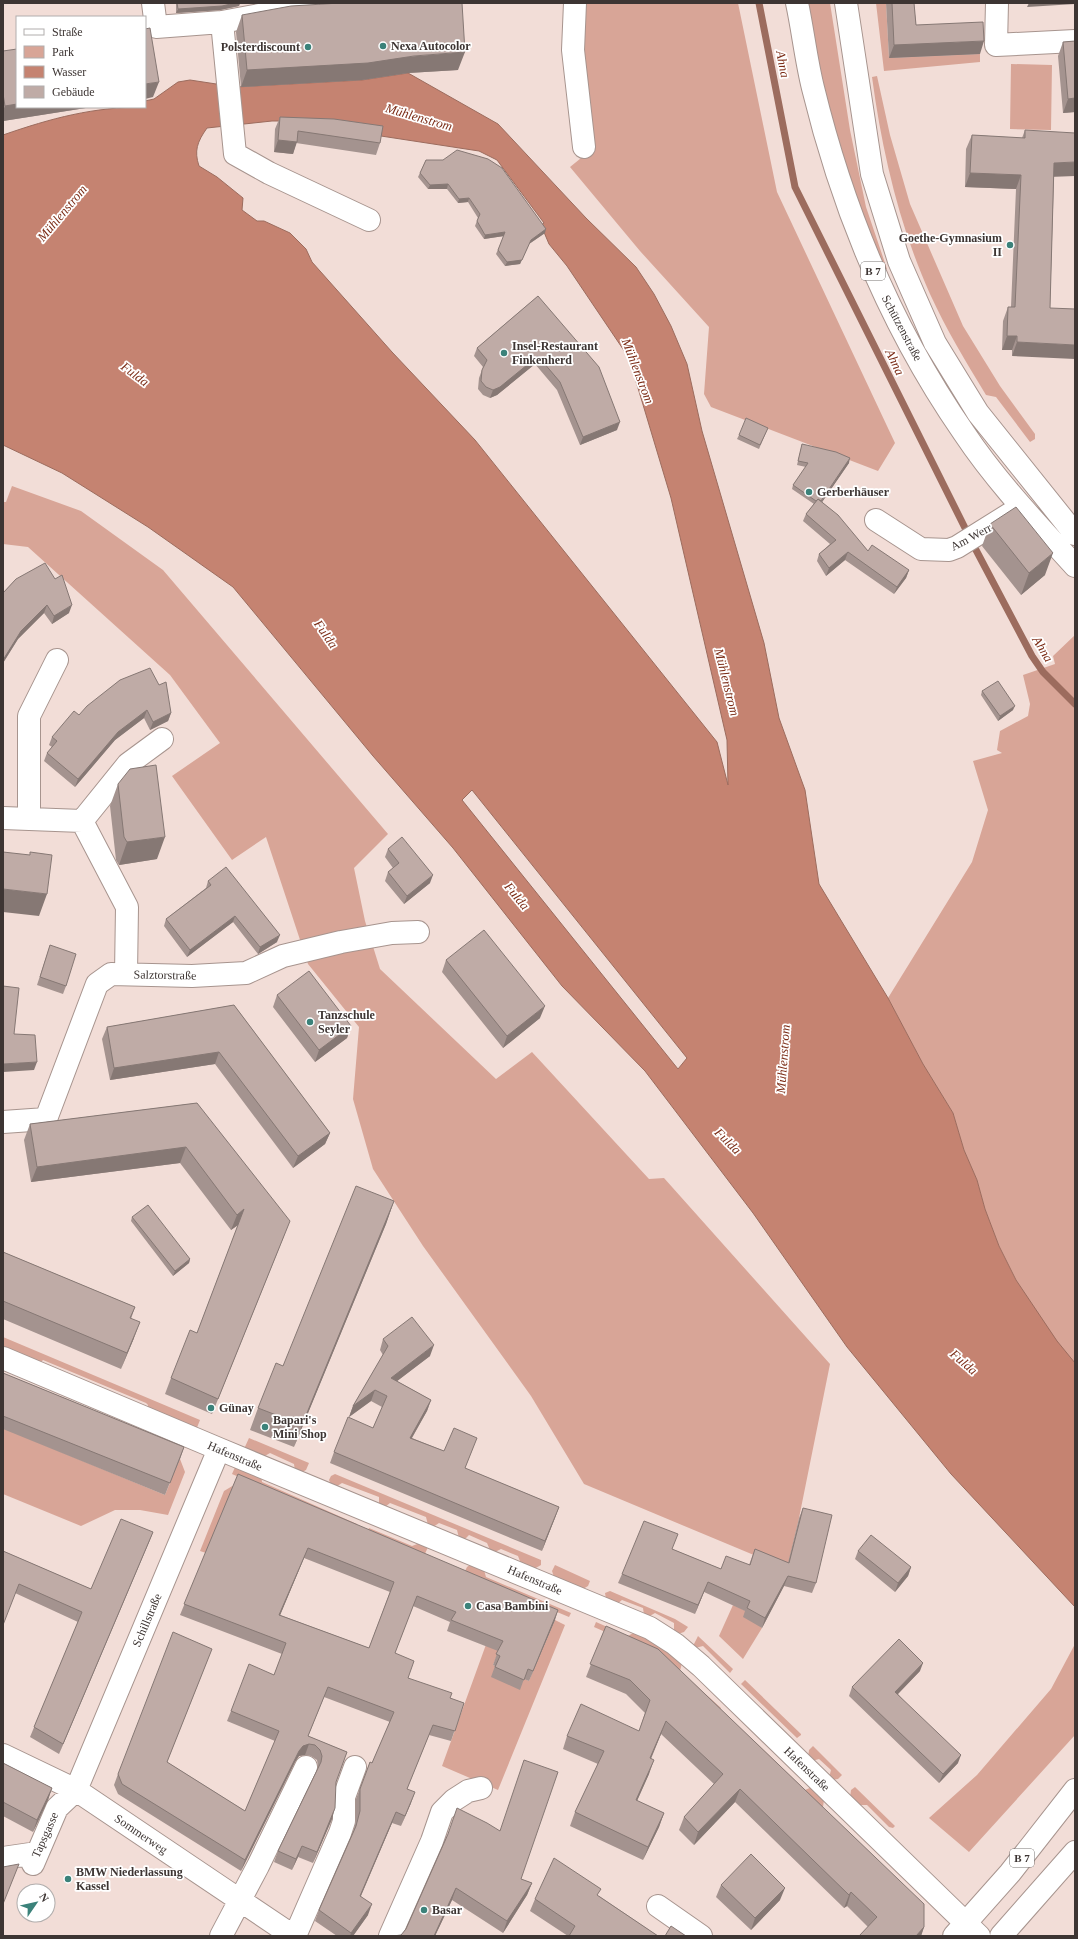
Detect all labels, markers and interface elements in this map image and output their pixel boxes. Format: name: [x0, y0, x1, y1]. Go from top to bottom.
legend: [16, 16, 146, 108]
text: Straße: [52, 25, 83, 39]
place label: Nexa Autocolor: [391, 39, 471, 53]
place label: Polsterdiscount: [221, 40, 300, 54]
marker: Nexa Autocolor: [378, 41, 388, 51]
marker: Polsterdiscount: [303, 42, 313, 52]
text: Park: [52, 45, 74, 59]
water label: Ahna: [773, 48, 793, 79]
text: Wasser: [52, 65, 86, 79]
text: Gebäude: [52, 85, 95, 99]
water label: Mühlenstrom: [383, 100, 454, 134]
water label: Mühlenstrom: [33, 182, 90, 245]
place label: Goethe-Gymnasium II: [899, 231, 1002, 259]
marker: Goethe-Gymnasium II: [1005, 240, 1015, 250]
road number: B 7: [861, 262, 885, 280]
street label: Schützenstraße: [879, 293, 925, 363]
water label: Mühlenstrom: [618, 335, 657, 406]
place label: Insel-Restaurant Finkenherd: [512, 339, 598, 367]
water label: Ahna: [882, 345, 908, 378]
marker: Insel-Restaurant Finkenherd: [499, 348, 509, 358]
water label: Fulda: [117, 358, 152, 390]
place label: Gerberhäuser: [817, 485, 890, 499]
marker: Gerberhäuser: [804, 487, 814, 497]
street label: Am Werr: [948, 520, 994, 554]
water label: Fulda: [310, 616, 341, 651]
water label: Ahna: [1029, 633, 1057, 665]
water label: Mühlenstrom: [711, 646, 743, 717]
water label: Fulda: [501, 878, 533, 913]
street label: Salztorstraße: [134, 967, 196, 983]
place label: Tanzschule Seyler: [318, 1008, 376, 1036]
marker: Tanzschule Seyler: [305, 1017, 315, 1027]
water label: Mühlenstrom: [773, 1024, 793, 1095]
water label: Fulda: [711, 1124, 745, 1158]
water label: Fulda: [947, 1345, 981, 1378]
place label: Günay: [219, 1401, 254, 1415]
marker: Günay: [206, 1403, 216, 1413]
place label: Bapari's Mini Shop: [273, 1413, 327, 1441]
marker: Bapari's Mini Shop: [260, 1422, 270, 1432]
street label: Hafenstraße: [206, 1438, 264, 1474]
street label: Hafenstraße: [506, 1562, 564, 1598]
street label: Schillstraße: [129, 1591, 165, 1649]
place label: Casa Bambini: [476, 1599, 549, 1613]
marker: Casa Bambini: [463, 1601, 473, 1611]
street label: Hafenstraße: [781, 1744, 833, 1794]
street label: Tapsgasse: [29, 1810, 61, 1860]
street label: Sommerweg: [112, 1811, 170, 1857]
road number: B 7: [1010, 1849, 1034, 1867]
place label: BMW Niederlassung Kassel: [76, 1865, 183, 1893]
marker: BMW Niederlassung Kassel: [63, 1874, 73, 1884]
north arrow: [16, 1883, 56, 1923]
text: N: [37, 1891, 52, 1904]
place label: Basar: [432, 1903, 463, 1917]
marker: Basar: [419, 1905, 429, 1915]

